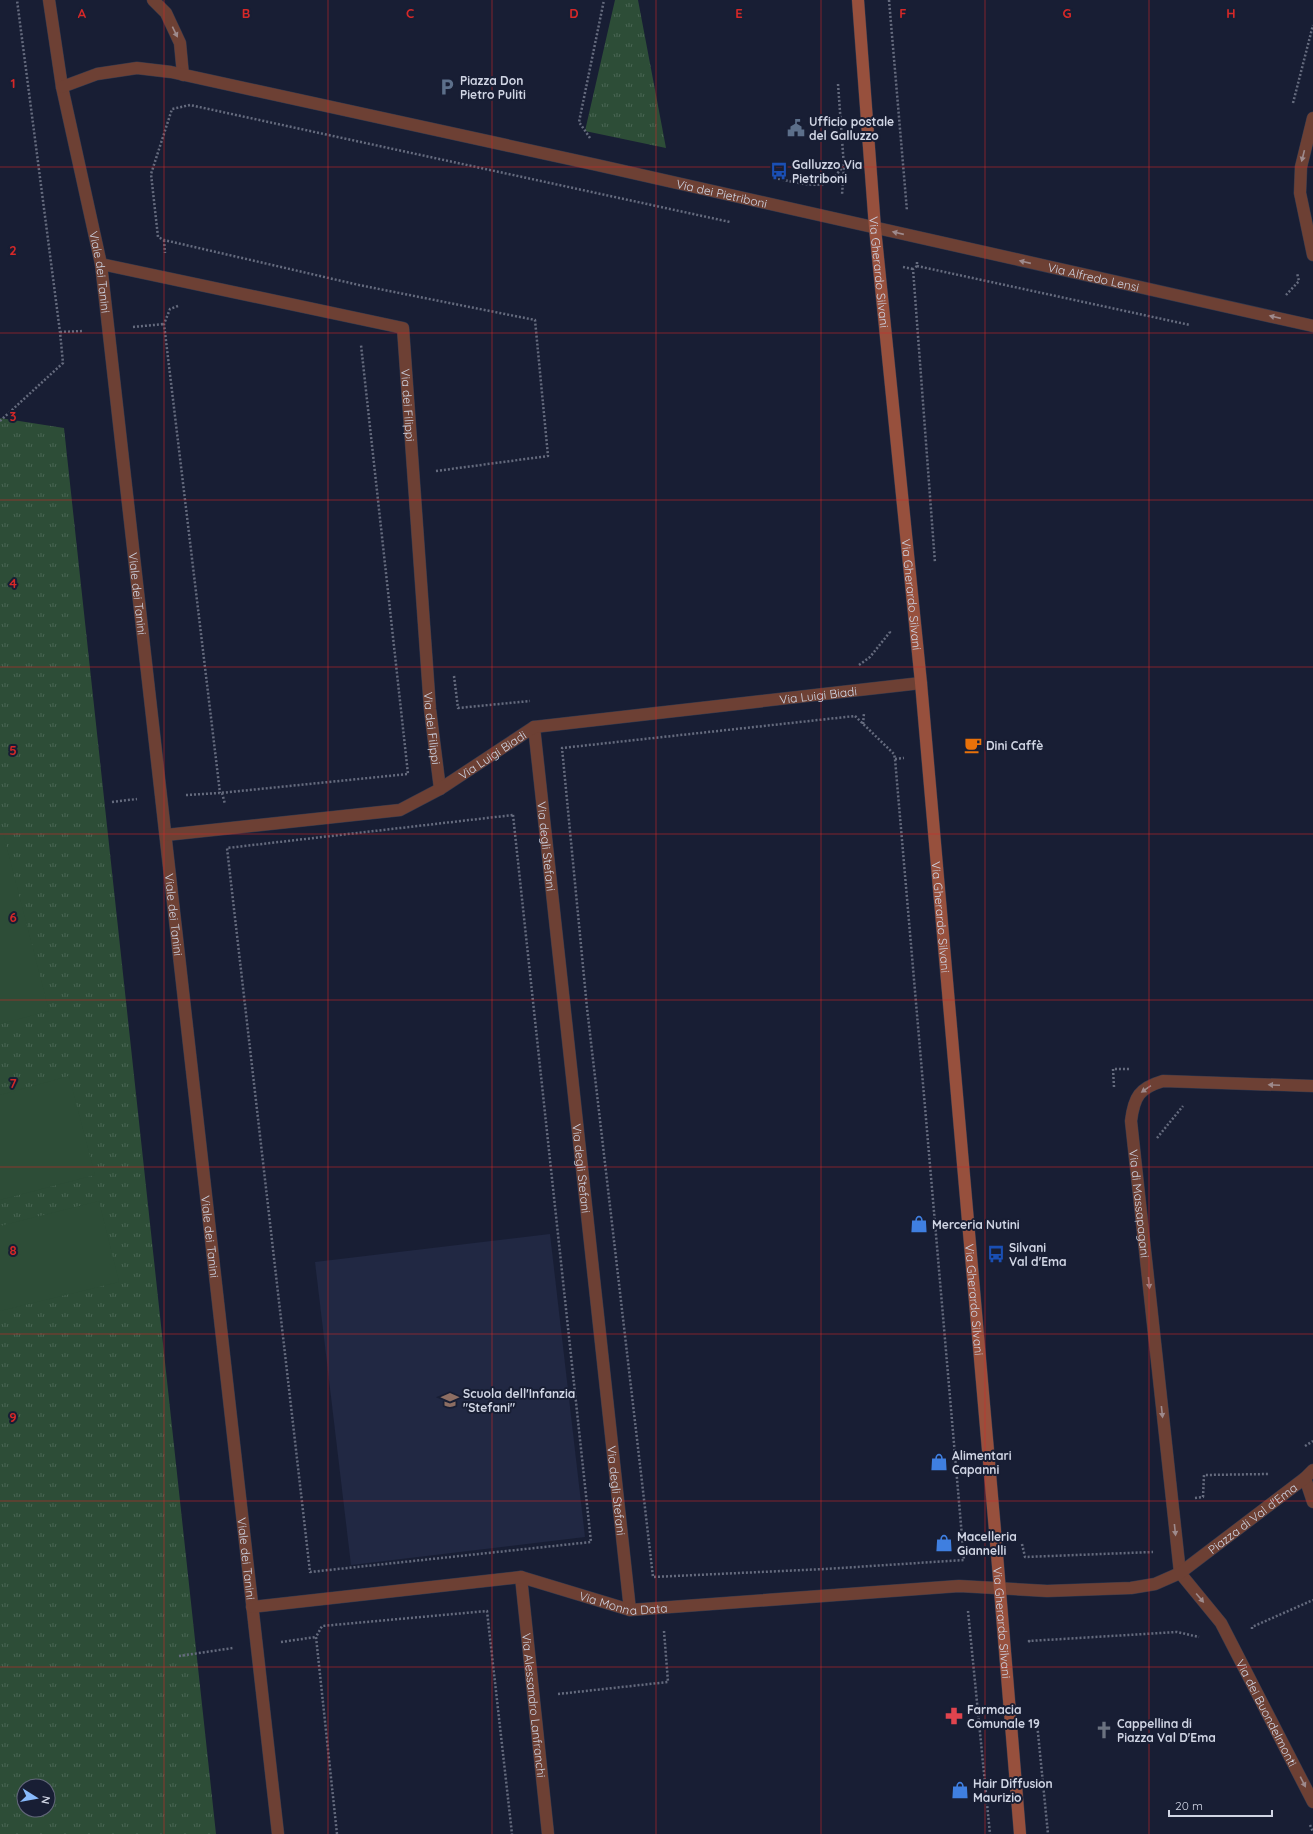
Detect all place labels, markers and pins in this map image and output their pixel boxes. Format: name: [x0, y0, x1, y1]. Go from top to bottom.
place label: Piazza Don Pietro Puliti: [460, 73, 526, 102]
parking icon: Piazza Don Pietro Puliti: [437, 77, 457, 97]
place label: Ufficio postale del Galluzzo: [809, 114, 894, 143]
public building icon: Ufficio postale del Galluzzo: [786, 118, 806, 138]
place label: Galluzzo Via Pietriboni: [792, 157, 862, 186]
bus stop icon: Galluzzo Via Pietriboni: [769, 161, 789, 181]
cafe icon: Dini Caffè: [963, 735, 983, 755]
place label: Dini Caffè: [986, 738, 1043, 753]
shop icon: Merceria Nutini: [909, 1214, 929, 1234]
place label: Merceria Nutini: [932, 1217, 1020, 1232]
place label: Silvani Val d'Ema: [1009, 1240, 1067, 1269]
bus stop icon: Silvani Val d'Ema: [986, 1244, 1006, 1264]
place label: Scuola dell'Infanzia "Stefani": [463, 1386, 575, 1415]
school or university icon: Scuola dell'Infanzia "Stefani": [440, 1390, 460, 1410]
place label: Alimentari Capanni: [952, 1448, 1012, 1477]
shop icon: Alimentari Capanni: [929, 1452, 949, 1472]
place label: Macelleria Giannelli: [957, 1529, 1017, 1558]
shop icon: Macelleria Giannelli: [934, 1533, 954, 1553]
place label: Farmacia Comunale 19: [967, 1702, 1040, 1731]
pharmacy icon: Farmacia Comunale 19: [944, 1706, 964, 1726]
place label: Cappellina di Piazza Val D'Ema: [1117, 1716, 1216, 1745]
church icon: Cappellina di Piazza Val D'Ema: [1094, 1720, 1114, 1740]
place label: Hair Diffusion Maurizio: [973, 1776, 1053, 1805]
shop icon: Hair Diffusion Maurizio: [950, 1780, 970, 1800]

